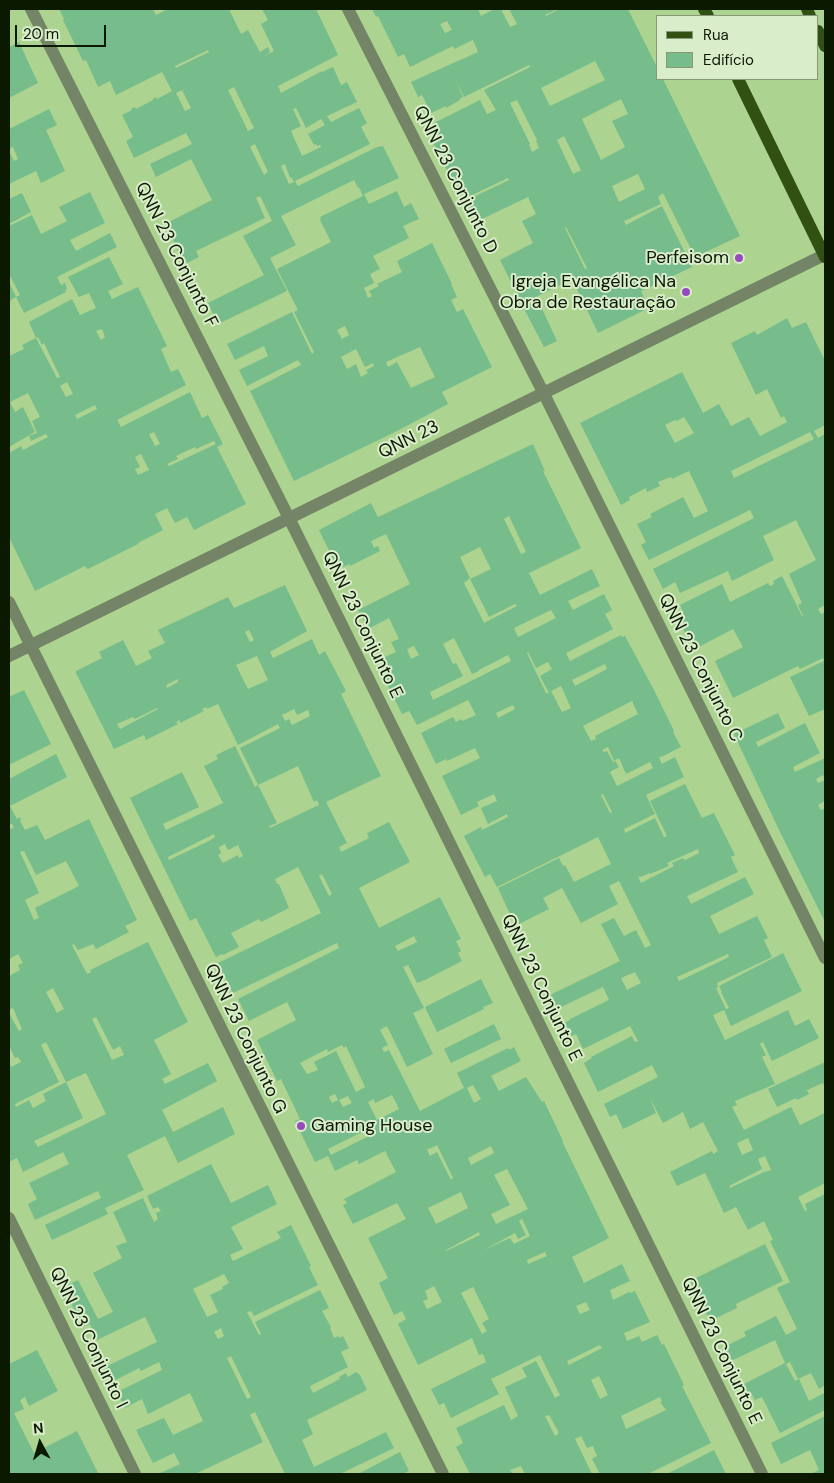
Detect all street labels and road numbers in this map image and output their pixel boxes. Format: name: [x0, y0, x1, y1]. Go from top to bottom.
street label: QNN 23 Conjunto D: [408, 102, 502, 258]
street label: QNN 23 Conjunto F: [130, 179, 222, 331]
street label: QNN 23: [375, 416, 443, 464]
street label: QNN 23 Conjunto E: [317, 548, 407, 702]
street label: QNN 23 Conjunto C: [653, 590, 747, 746]
street label: QNN 23 Conjunto E: [496, 911, 586, 1065]
street label: QNN 23 Conjunto G: [199, 960, 291, 1118]
street label: QNN 23 Conjunto I: [44, 1264, 132, 1412]
street label: QNN 23 Conjunto E: [676, 1274, 766, 1428]

